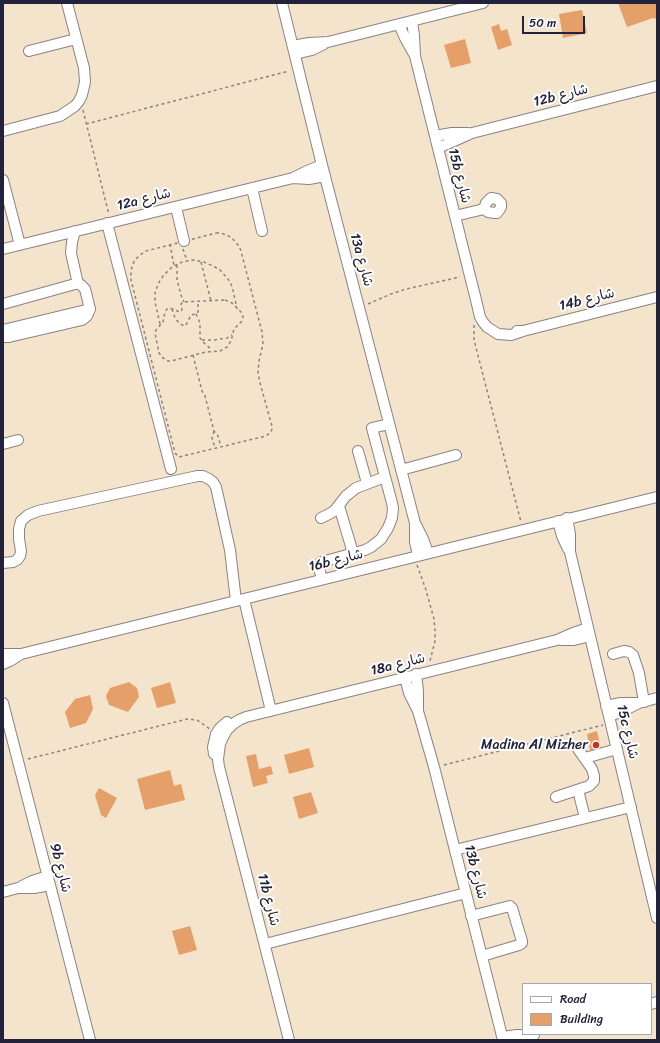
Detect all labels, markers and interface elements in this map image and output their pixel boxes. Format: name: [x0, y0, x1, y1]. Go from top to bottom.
scale bar: [524, 8, 587, 34]
text: 50 m: [529, 12, 556, 34]
street label: 12b شارع: [532, 81, 590, 111]
street label: 15b شارع: [444, 147, 474, 205]
street label: 12a شارع: [115, 185, 173, 215]
street label: 13a شارع: [346, 231, 376, 289]
street label: 14b شارع: [558, 285, 616, 315]
street label: 16b شارع: [307, 546, 365, 576]
street label: 18a شارع: [369, 650, 427, 680]
street label: 15c شارع: [613, 703, 641, 761]
place label: Madina Al Mizher: [481, 737, 588, 753]
marker: Madina Al Mizher: [591, 740, 601, 750]
street label: 9b شارع: [46, 842, 74, 894]
street label: 13b شارع: [460, 843, 490, 901]
street label: 11b شارع: [253, 872, 283, 928]
legend: [522, 983, 652, 1035]
text: Road: [560, 988, 586, 1010]
text: Building: [560, 1008, 603, 1030]

